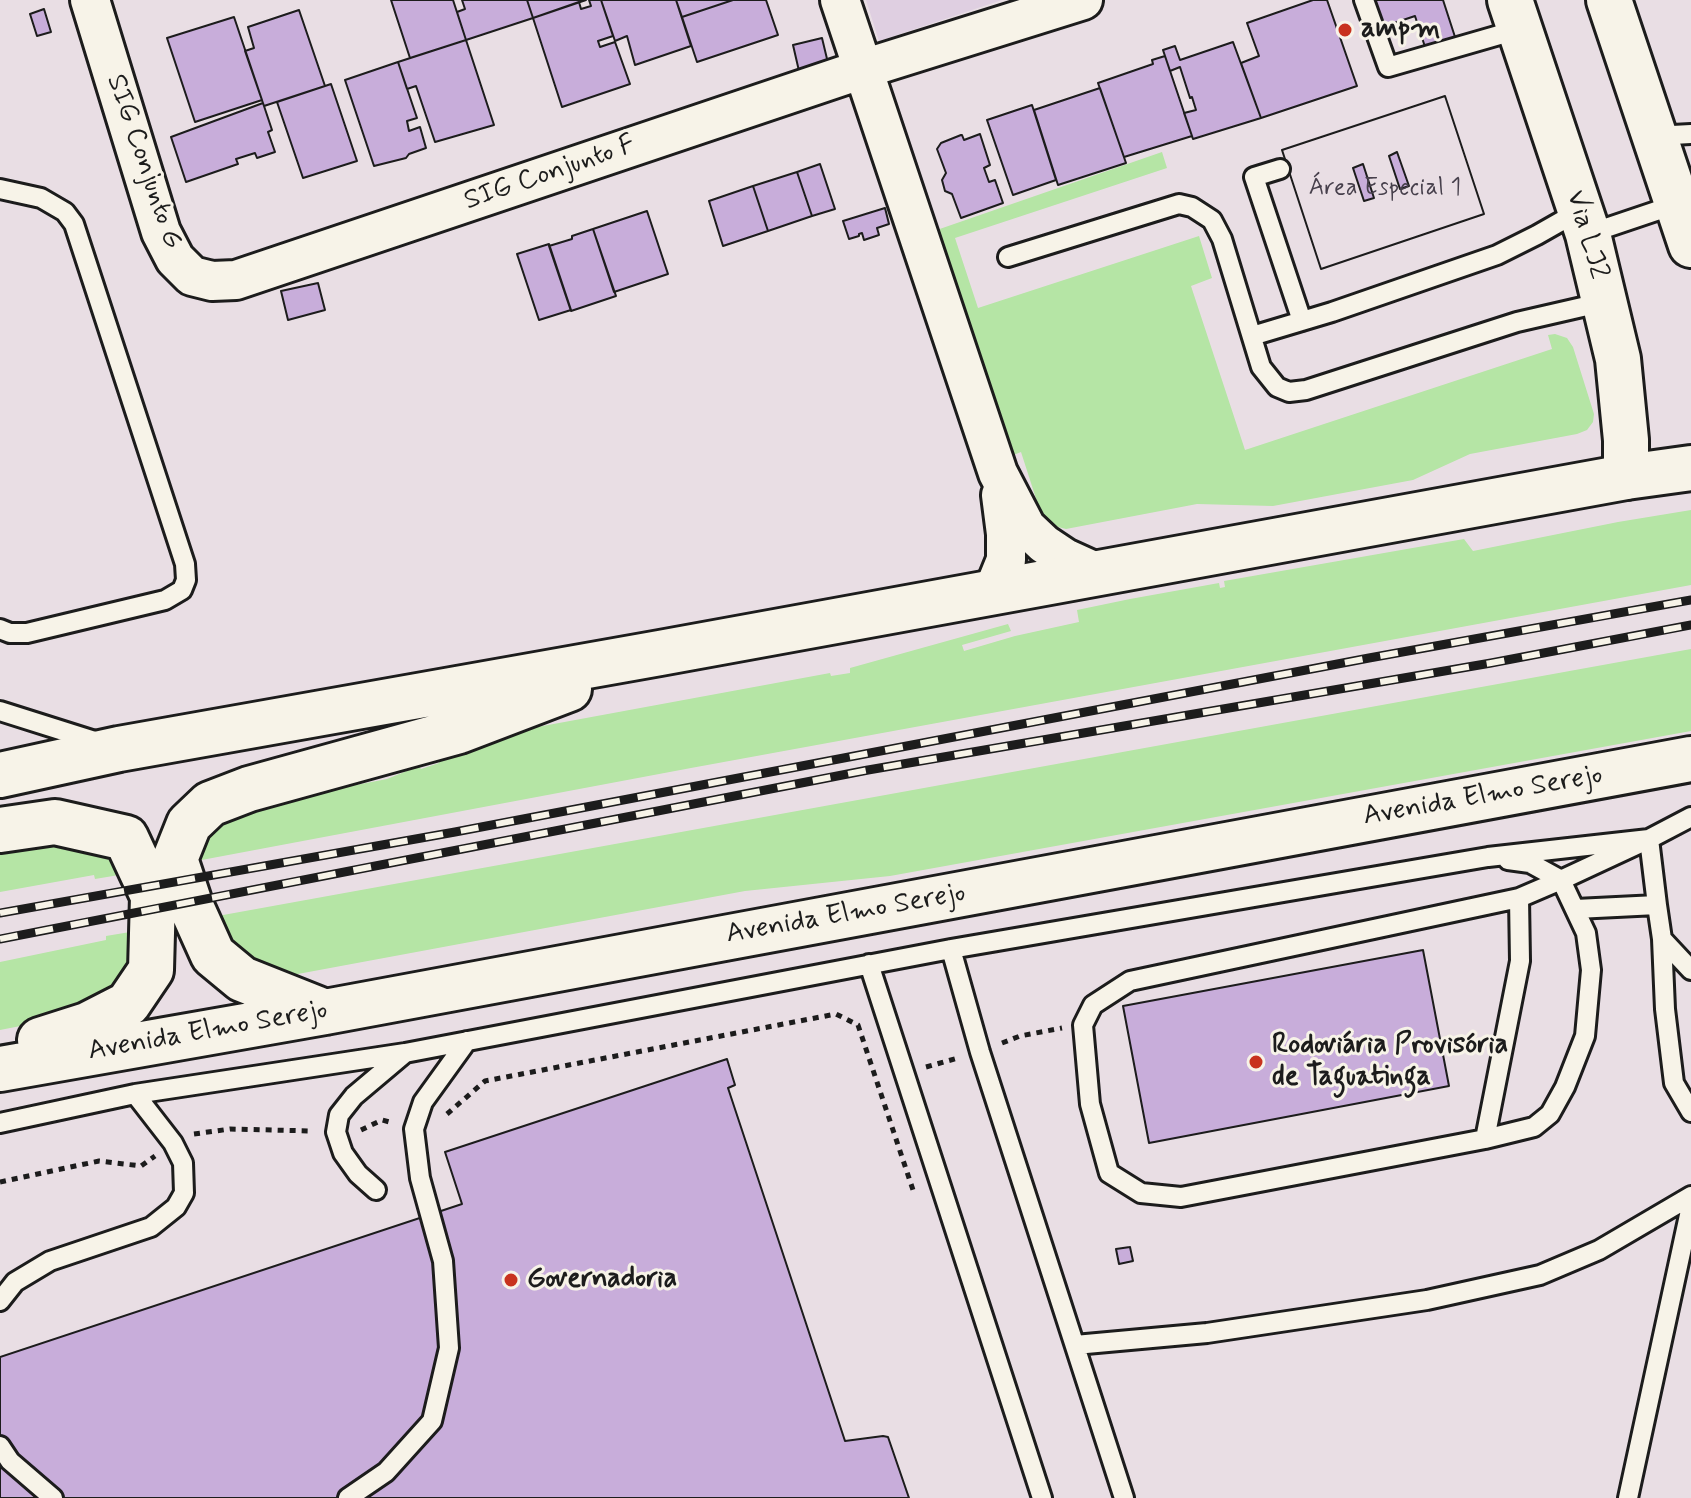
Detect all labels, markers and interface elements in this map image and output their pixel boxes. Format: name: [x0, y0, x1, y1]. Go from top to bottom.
place label: ampm: [1361, 13, 1440, 47]
marker: ampm: [1336, 21, 1354, 39]
street label: SIG Conjunto G: [97, 70, 189, 254]
street label: SIG Conjunto F: [460, 129, 640, 219]
house number: Área Especial 1: [1309, 175, 1461, 203]
street label: Via LJ2: [1557, 187, 1615, 283]
street label: Avenida Elmo Serejo: [1361, 759, 1605, 835]
street label: Avenida Elmo Serejo: [724, 877, 968, 953]
street label: Avenida Elmo Serejo: [86, 994, 330, 1070]
place label: Rodoviária Provisória de Taguatinga: [1272, 1029, 1508, 1095]
marker: Rodoviária Provisória de Taguatinga: [1247, 1053, 1265, 1071]
place label: Governadoria: [527, 1263, 677, 1297]
marker: Governadoria: [502, 1271, 520, 1289]

